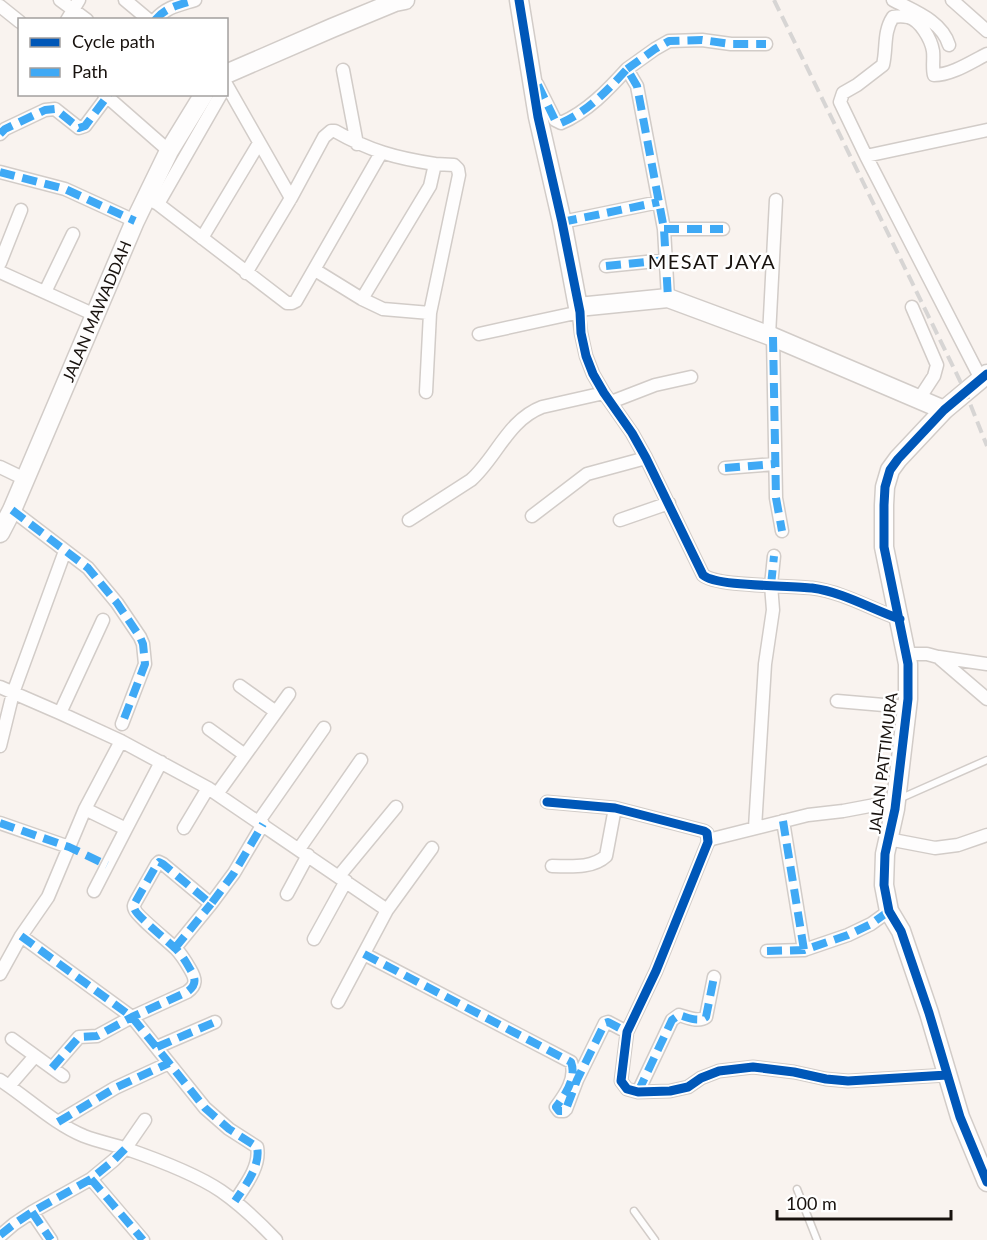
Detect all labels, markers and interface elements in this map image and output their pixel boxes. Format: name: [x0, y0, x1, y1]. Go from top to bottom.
legend: [18, 18, 228, 96]
text: Cycle path: [72, 30, 155, 52]
text: Path: [72, 60, 108, 82]
street label: JALAN MAWADDAH: [58, 237, 135, 385]
district label: MESAT JAYA: [648, 249, 776, 273]
street label: JALAN PATTIMURA: [864, 691, 901, 835]
scale bar: [777, 1183, 951, 1221]
text: 100 m: [786, 1192, 837, 1214]

